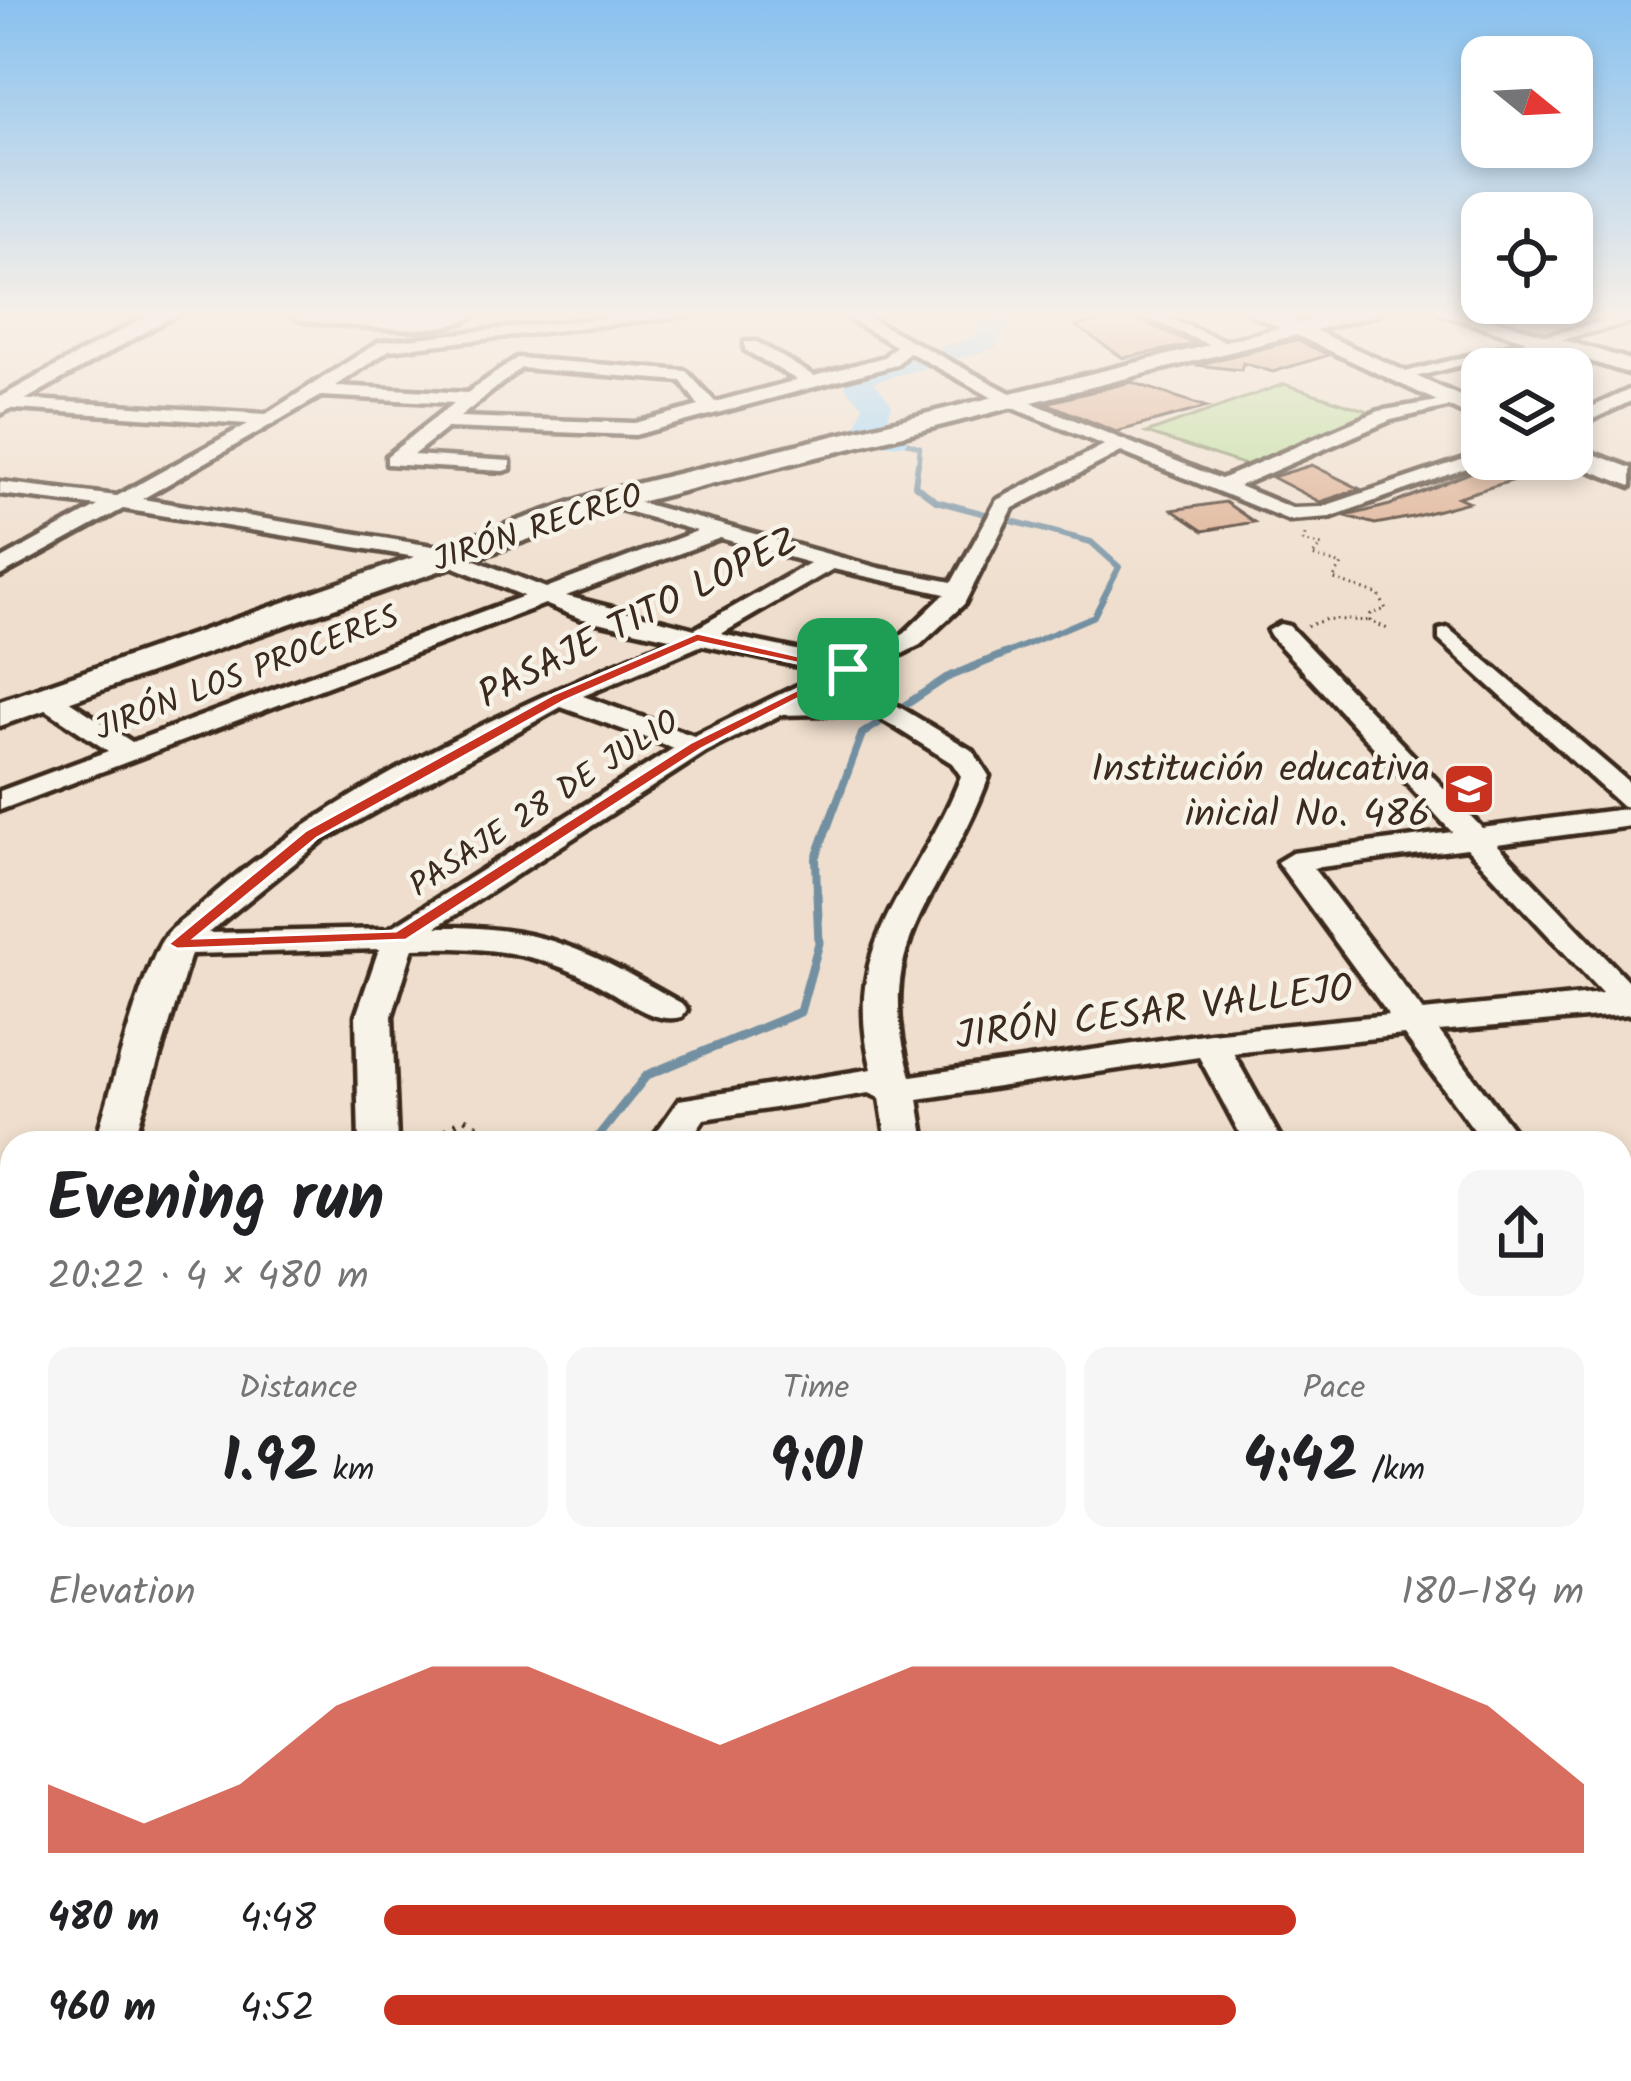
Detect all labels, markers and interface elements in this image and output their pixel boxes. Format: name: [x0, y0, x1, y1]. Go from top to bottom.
north arrow: [1461, 36, 1593, 168]
map controls: [1461, 36, 1593, 480]
button: locate: [1461, 192, 1593, 324]
button: layers: [1461, 348, 1593, 480]
street label: JIRÓN RECREO: [426, 470, 650, 588]
street label: PASAJE TITO LOPEZ: [468, 512, 810, 727]
street label: JIRÓN LOS PROCERES: [87, 592, 407, 757]
pin: [797, 618, 899, 720]
icon: arrive: [815, 636, 881, 702]
street label: PASAJE 28 DE JULIO: [399, 697, 691, 912]
place label: Institución educativa inicial No. 486: [1091, 740, 1430, 847]
school or university icon: Institución educativa inicial No. 486: [1441, 761, 1497, 817]
street label: JIRÓN CESAR VALLEJO: [952, 959, 1357, 1069]
text: Evening run: [48, 1149, 384, 1254]
button: share: [1458, 1170, 1584, 1296]
text: 20:22 · 4 × 480 m: [48, 1247, 369, 1309]
text: Distance: [239, 1363, 357, 1416]
text: Time: [783, 1363, 849, 1416]
text: Pace: [1303, 1363, 1365, 1416]
text: 1.92: [222, 1416, 319, 1512]
text: 9:01: [769, 1416, 863, 1512]
text: 4:42: [1243, 1416, 1358, 1512]
text: km: [319, 1445, 374, 1498]
text: /km: [1358, 1445, 1425, 1498]
text: Elevation: [48, 1563, 196, 1625]
text: 180–184 m: [1401, 1563, 1584, 1625]
text: 480 m: [48, 1889, 159, 1951]
text: 4:48: [240, 1889, 316, 1951]
text: 960 m: [48, 1979, 156, 2041]
text: 4:52: [240, 1979, 315, 2041]

